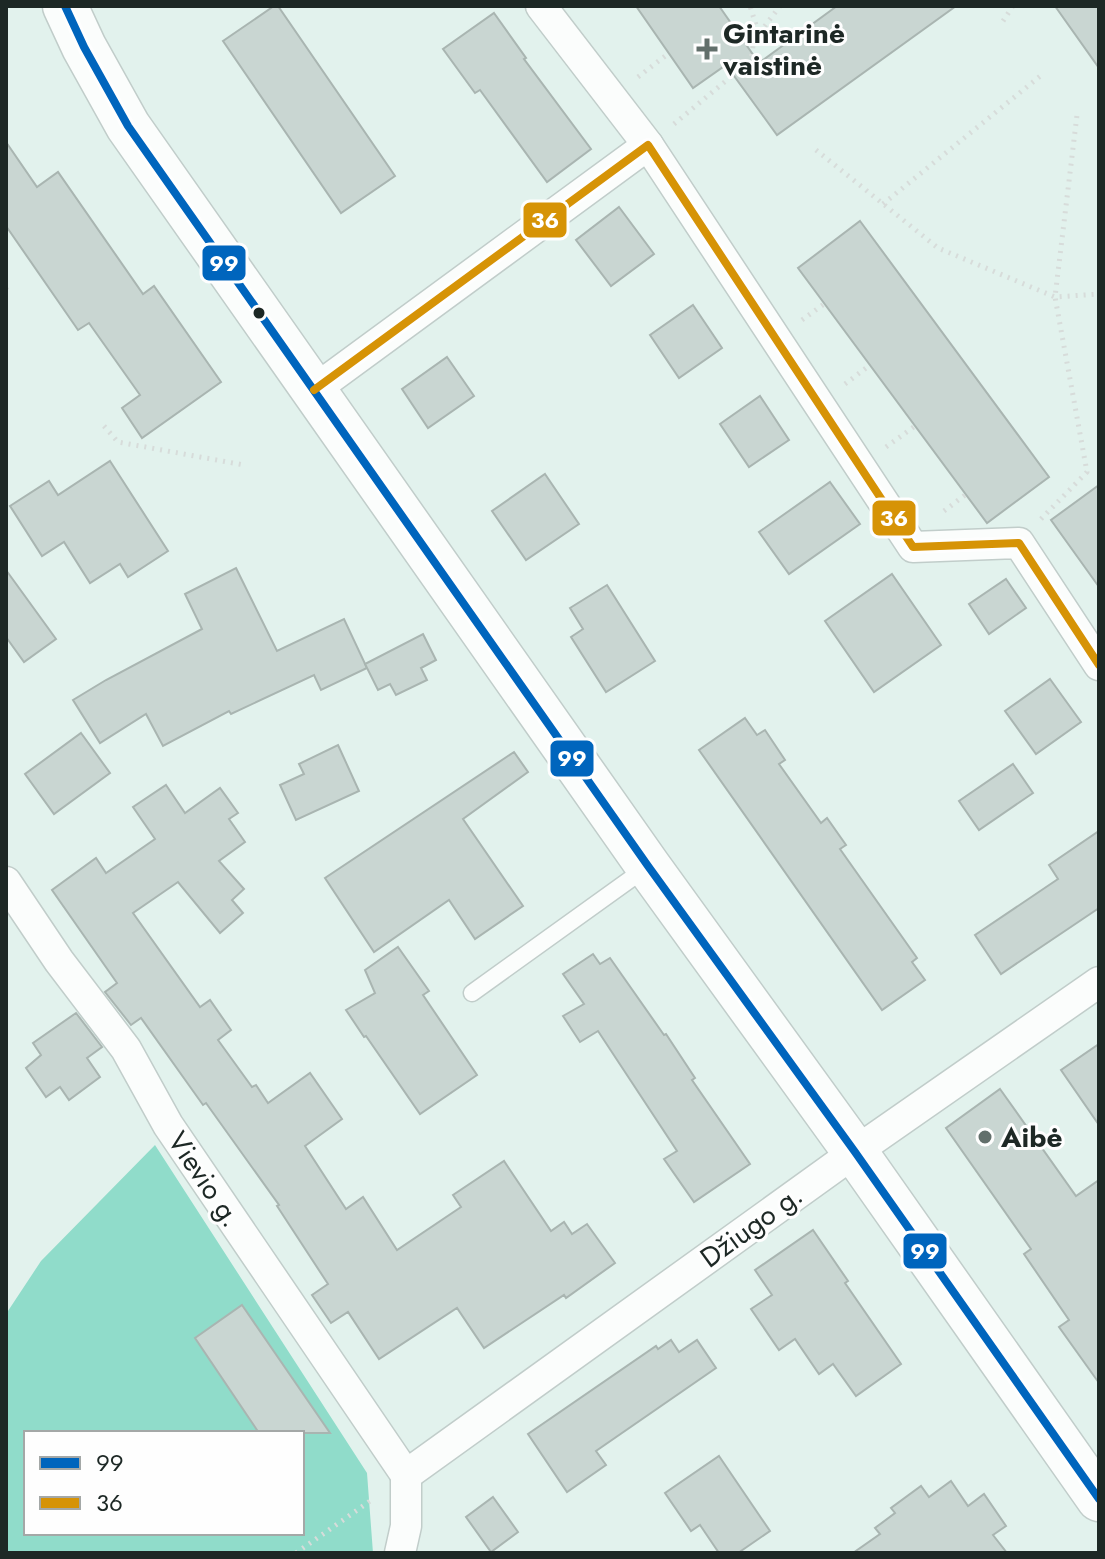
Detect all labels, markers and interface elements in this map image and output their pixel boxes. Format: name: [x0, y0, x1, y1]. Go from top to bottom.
place label: Gintarinė vaistinė: [722, 13, 845, 86]
marker: Gintarinė vaistinė: [698, 40, 716, 58]
line badge: 36: [522, 201, 568, 239]
text: 36: [531, 204, 559, 236]
line badge: 99: [201, 244, 247, 282]
text: 99: [209, 247, 239, 279]
unlabelled marker: [251, 305, 267, 321]
line badge: 36: [871, 499, 917, 537]
text: 36: [880, 502, 908, 534]
line badge: 99: [549, 739, 595, 778]
text: 99: [557, 742, 587, 774]
place label: Aibė: [1000, 1117, 1063, 1158]
street label: Vievio g.: [158, 1123, 252, 1235]
marker: Aibė: [976, 1128, 994, 1146]
street label: Džiugo g.: [692, 1175, 811, 1278]
line badge: 99: [902, 1232, 948, 1270]
text: 99: [910, 1235, 940, 1267]
legend: [24, 1431, 304, 1535]
text: 99: [96, 1445, 124, 1480]
text: 36: [96, 1485, 123, 1520]

